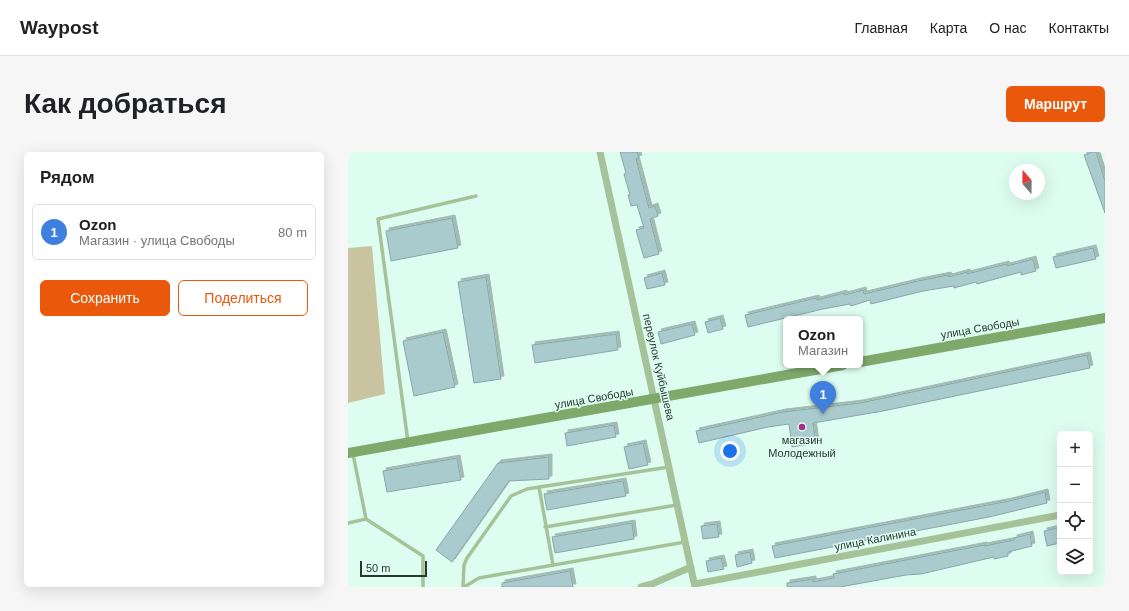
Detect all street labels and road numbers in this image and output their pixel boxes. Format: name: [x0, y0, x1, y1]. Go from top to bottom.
street label: переулок Куйбышева: [641, 313, 677, 422]
street label: улица Свободы: [940, 315, 1020, 341]
street label: улица Свободы: [554, 385, 634, 411]
street label: улица Калинина: [833, 525, 918, 553]

